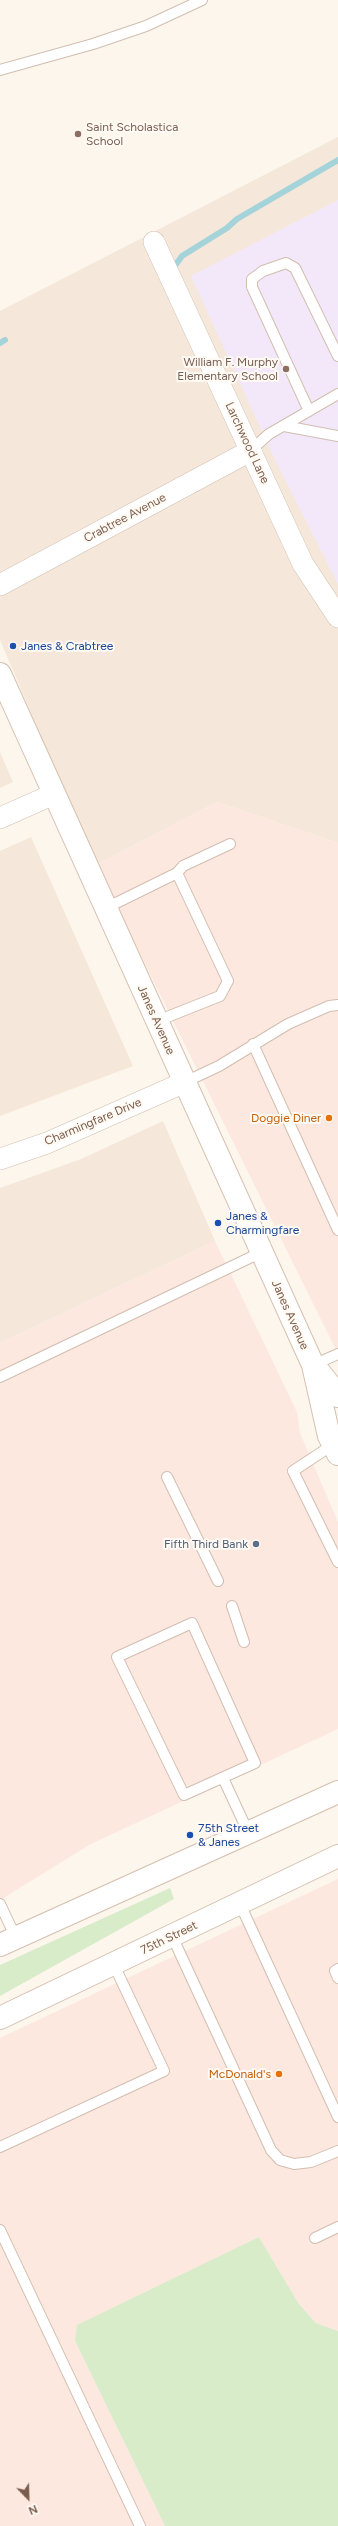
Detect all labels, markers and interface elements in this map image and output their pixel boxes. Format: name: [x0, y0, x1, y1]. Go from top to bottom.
place label: Saint Scholastica School: [86, 120, 178, 148]
marker: Saint Scholastica School: [73, 129, 83, 139]
place label: William F. Murphy Elementary School: [177, 355, 278, 383]
marker: William F. Murphy Elementary School: [281, 364, 291, 374]
street label: Larchwood Lane: [222, 400, 272, 486]
street label: Crabtree Avenue: [81, 490, 169, 546]
place label: Janes & Crabtree: [21, 639, 113, 653]
marker: Janes & Crabtree: [8, 641, 18, 651]
street label: Janes Avenue: [134, 983, 178, 1057]
street label: Charmingfare Drive: [42, 1095, 144, 1149]
place label: Doggie Diner: [251, 1111, 321, 1125]
marker: Doggie Diner: [324, 1113, 334, 1123]
place label: Janes & Charmingfare: [226, 1209, 299, 1237]
marker: Janes & Charmingfare: [213, 1218, 223, 1228]
street label: Janes Avenue: [268, 1278, 312, 1352]
place label: Fifth Third Bank: [164, 1537, 248, 1551]
marker: Fifth Third Bank: [251, 1539, 261, 1549]
place label: 75th Street & Janes: [198, 1821, 259, 1849]
marker: 75th Street & Janes: [185, 1830, 195, 1840]
street label: 75th Street: [138, 1918, 200, 1958]
place label: McDonald's: [209, 2067, 271, 2081]
marker: McDonald's: [274, 2069, 284, 2079]
north arrow: [8, 2478, 48, 2518]
text: N: [26, 2502, 39, 2517]

